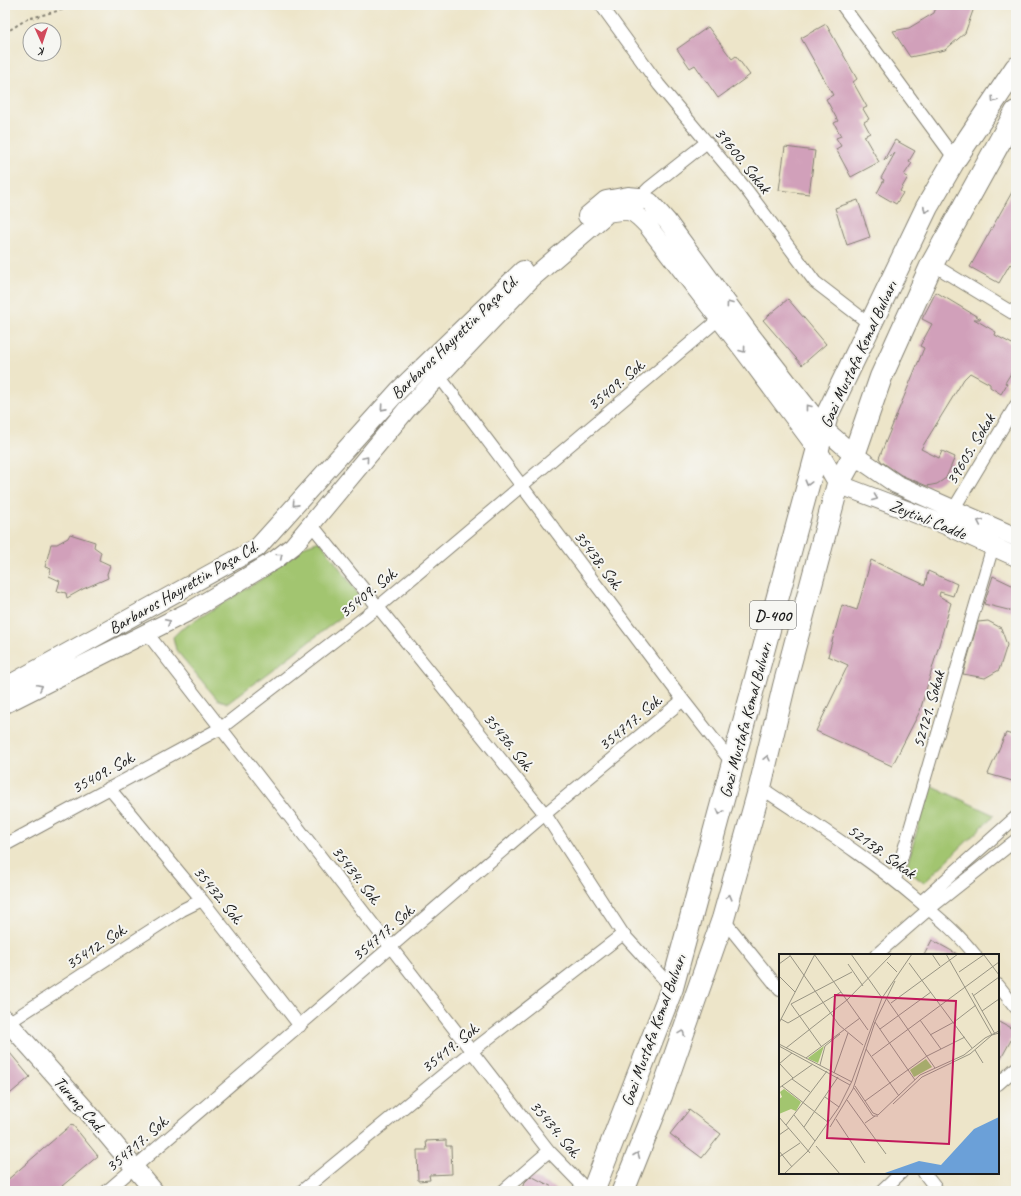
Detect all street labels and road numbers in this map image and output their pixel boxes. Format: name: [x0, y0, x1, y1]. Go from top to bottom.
street label: 39600. Sokak: [710, 123, 777, 199]
street label: Barbaros Hayrettin Paşa Cd.: [386, 271, 523, 404]
street label: Gazi Mustafa Kemal Bulvarı: [815, 277, 902, 431]
street label: 35409. Sok.: [583, 354, 650, 415]
street label: 39605. Sokak: [941, 408, 1001, 489]
street label: Zeytinli Cadde: [887, 495, 970, 545]
street label: 35438. Sok.: [569, 526, 628, 595]
street label: Barbaros Hayrettin Paşa Cd.: [105, 536, 262, 639]
street label: 35409. Sok.: [335, 562, 402, 622]
road number: D-400: [750, 601, 796, 629]
street label: Gazi Mustafa Kemal Bulvarı: [715, 639, 777, 800]
street label: 52121. Sokak: [907, 667, 950, 750]
street label: 354717. Sok.: [594, 689, 667, 755]
street label: 35436. Sok.: [479, 709, 539, 776]
street label: 35409. Sok.: [68, 746, 139, 798]
street label: 52138. Sokak: [844, 820, 921, 884]
street label: 35434. Sok.: [327, 841, 387, 910]
street label: 35432. Sok.: [189, 862, 249, 929]
street label: 354717. Sok.: [347, 899, 420, 966]
street label: 35412. Sok.: [61, 918, 132, 974]
street label: Gazi Mustafa Kemal Bulvarı: [616, 951, 691, 1109]
street label: 35419. Sok.: [417, 1017, 484, 1077]
street label: Turunç Cad.: [49, 1072, 110, 1137]
street label: 35434. Sok.: [525, 1096, 586, 1163]
street label: 354717. Sok.: [101, 1110, 174, 1177]

